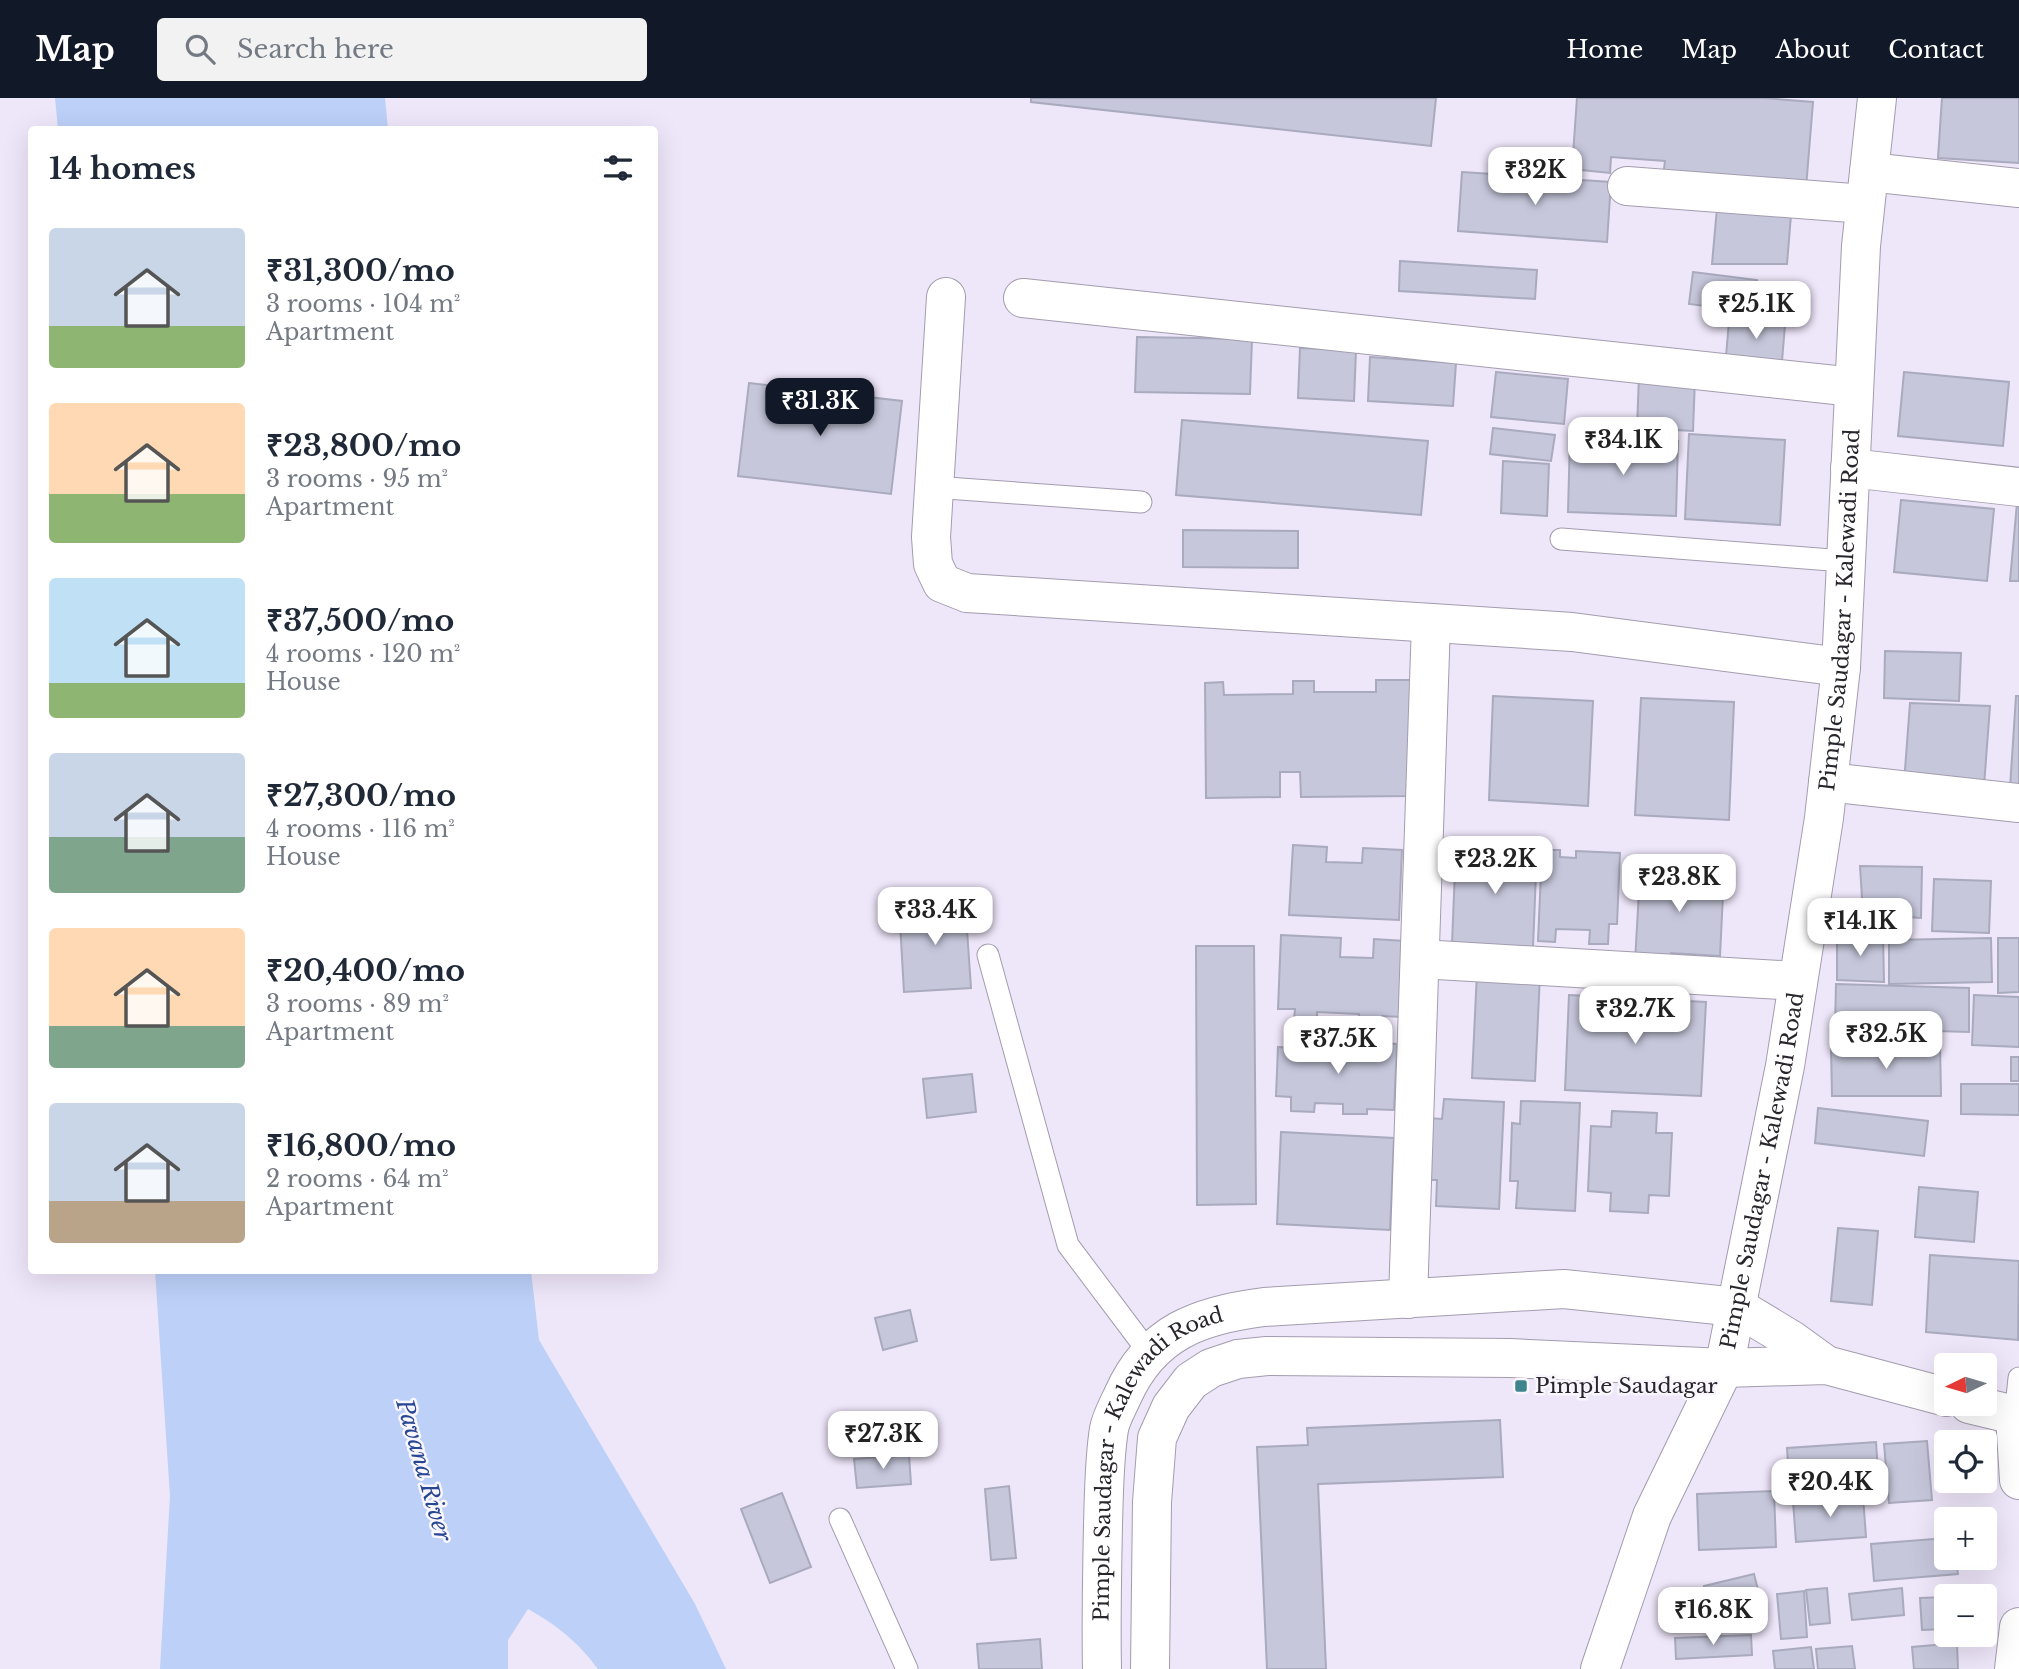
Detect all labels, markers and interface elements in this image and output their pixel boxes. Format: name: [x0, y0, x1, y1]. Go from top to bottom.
search box: [157, 18, 647, 81]
text: Map: [35, 29, 115, 70]
icon: search: [181, 30, 219, 68]
text: Search here: [237, 33, 394, 65]
text: Home: [1567, 35, 1643, 64]
text: Map: [1681, 35, 1737, 64]
text: About: [1775, 35, 1850, 64]
text: Contact: [1888, 35, 1984, 64]
pin: ₹32K: [1494, 148, 1576, 207]
icon: filters: [599, 149, 637, 187]
text: 14 homes: [49, 150, 196, 187]
text: ₹32K: [1504, 156, 1566, 184]
text: ₹31,300/mo: [266, 252, 455, 289]
icon: home: [105, 256, 189, 340]
pin: ₹25.1K: [1699, 282, 1813, 341]
text: 3 rooms · 104 m²: [266, 290, 460, 318]
text: ₹25.1K: [1718, 290, 1794, 318]
text: Apartment: [266, 318, 394, 346]
pin: ₹31.3K: [763, 378, 877, 438]
text: ₹31.3K: [781, 387, 859, 415]
pin: ₹34.1K: [1566, 418, 1680, 477]
text: ₹34.1K: [1584, 426, 1662, 454]
text: ₹23,800/mo: [266, 427, 461, 464]
street label: Pimple Saudagar - Kalewadi Road: [1814, 428, 1865, 792]
icon: home: [105, 431, 189, 515]
text: 3 rooms · 95 m²: [266, 465, 448, 493]
text: Apartment: [266, 493, 394, 521]
text: ₹37,500/mo: [266, 602, 454, 639]
icon: home: [105, 606, 189, 690]
text: 4 rooms · 120 m²: [266, 640, 460, 668]
text: House: [266, 668, 341, 696]
text: ₹27,300/mo: [266, 777, 456, 814]
icon: home: [105, 781, 189, 865]
text: 4 rooms · 116 m²: [266, 815, 455, 843]
pin: ₹23.2K: [1438, 836, 1552, 896]
text: House: [266, 843, 341, 871]
text: ₹23.2K: [1454, 845, 1536, 873]
pin: ₹23.8K: [1622, 854, 1736, 914]
text: ₹23.8K: [1638, 863, 1720, 891]
pin: ₹33.4K: [878, 888, 992, 947]
text: ₹33.4K: [894, 896, 976, 924]
pin: ₹14.1K: [1803, 898, 1917, 958]
text: ₹14.1K: [1823, 907, 1897, 935]
text: ₹20,400/mo: [266, 952, 465, 989]
icon: home: [105, 956, 189, 1040]
pin: ₹32.7K: [1578, 986, 1692, 1046]
text: 3 rooms · 89 m²: [266, 990, 449, 1018]
street label: Pimple Saudagar - Kalewadi Road: [1715, 990, 1809, 1352]
text: ₹32.7K: [1595, 995, 1675, 1023]
pin: ₹32.5K: [1829, 1012, 1943, 1071]
pin: ₹37.5K: [1281, 1016, 1395, 1076]
text: Apartment: [266, 1018, 394, 1046]
text: ₹32.5K: [1845, 1020, 1927, 1048]
text: ₹37.5K: [1300, 1025, 1376, 1053]
text: ₹16,800/mo: [266, 1127, 456, 1164]
icon: home: [105, 1131, 189, 1215]
text: 2 rooms · 64 m²: [266, 1165, 449, 1193]
text: Apartment: [266, 1193, 394, 1221]
street label: Pimple Saudagar - Kalewadi Road: [1089, 1302, 1226, 1622]
north arrow: [1934, 1353, 1997, 1416]
map controls: [1934, 1353, 1997, 1647]
place label: Pimple Saudagar: [1535, 1373, 1718, 1399]
marker: Pimple Saudagar: [1513, 1378, 1529, 1394]
water label: Pavana River: [390, 1395, 458, 1546]
pin: ₹27.3K: [826, 1412, 940, 1471]
text: ₹27.3K: [844, 1420, 922, 1448]
button: locate: [1934, 1430, 1997, 1493]
pin: ₹20.4K: [1773, 1460, 1887, 1519]
text: ₹20.4K: [1787, 1468, 1873, 1496]
button: +: [1934, 1507, 1997, 1570]
button: −: [1934, 1584, 1997, 1647]
pin: ₹16.8K: [1656, 1588, 1770, 1647]
text: ₹16.8K: [1674, 1596, 1752, 1624]

